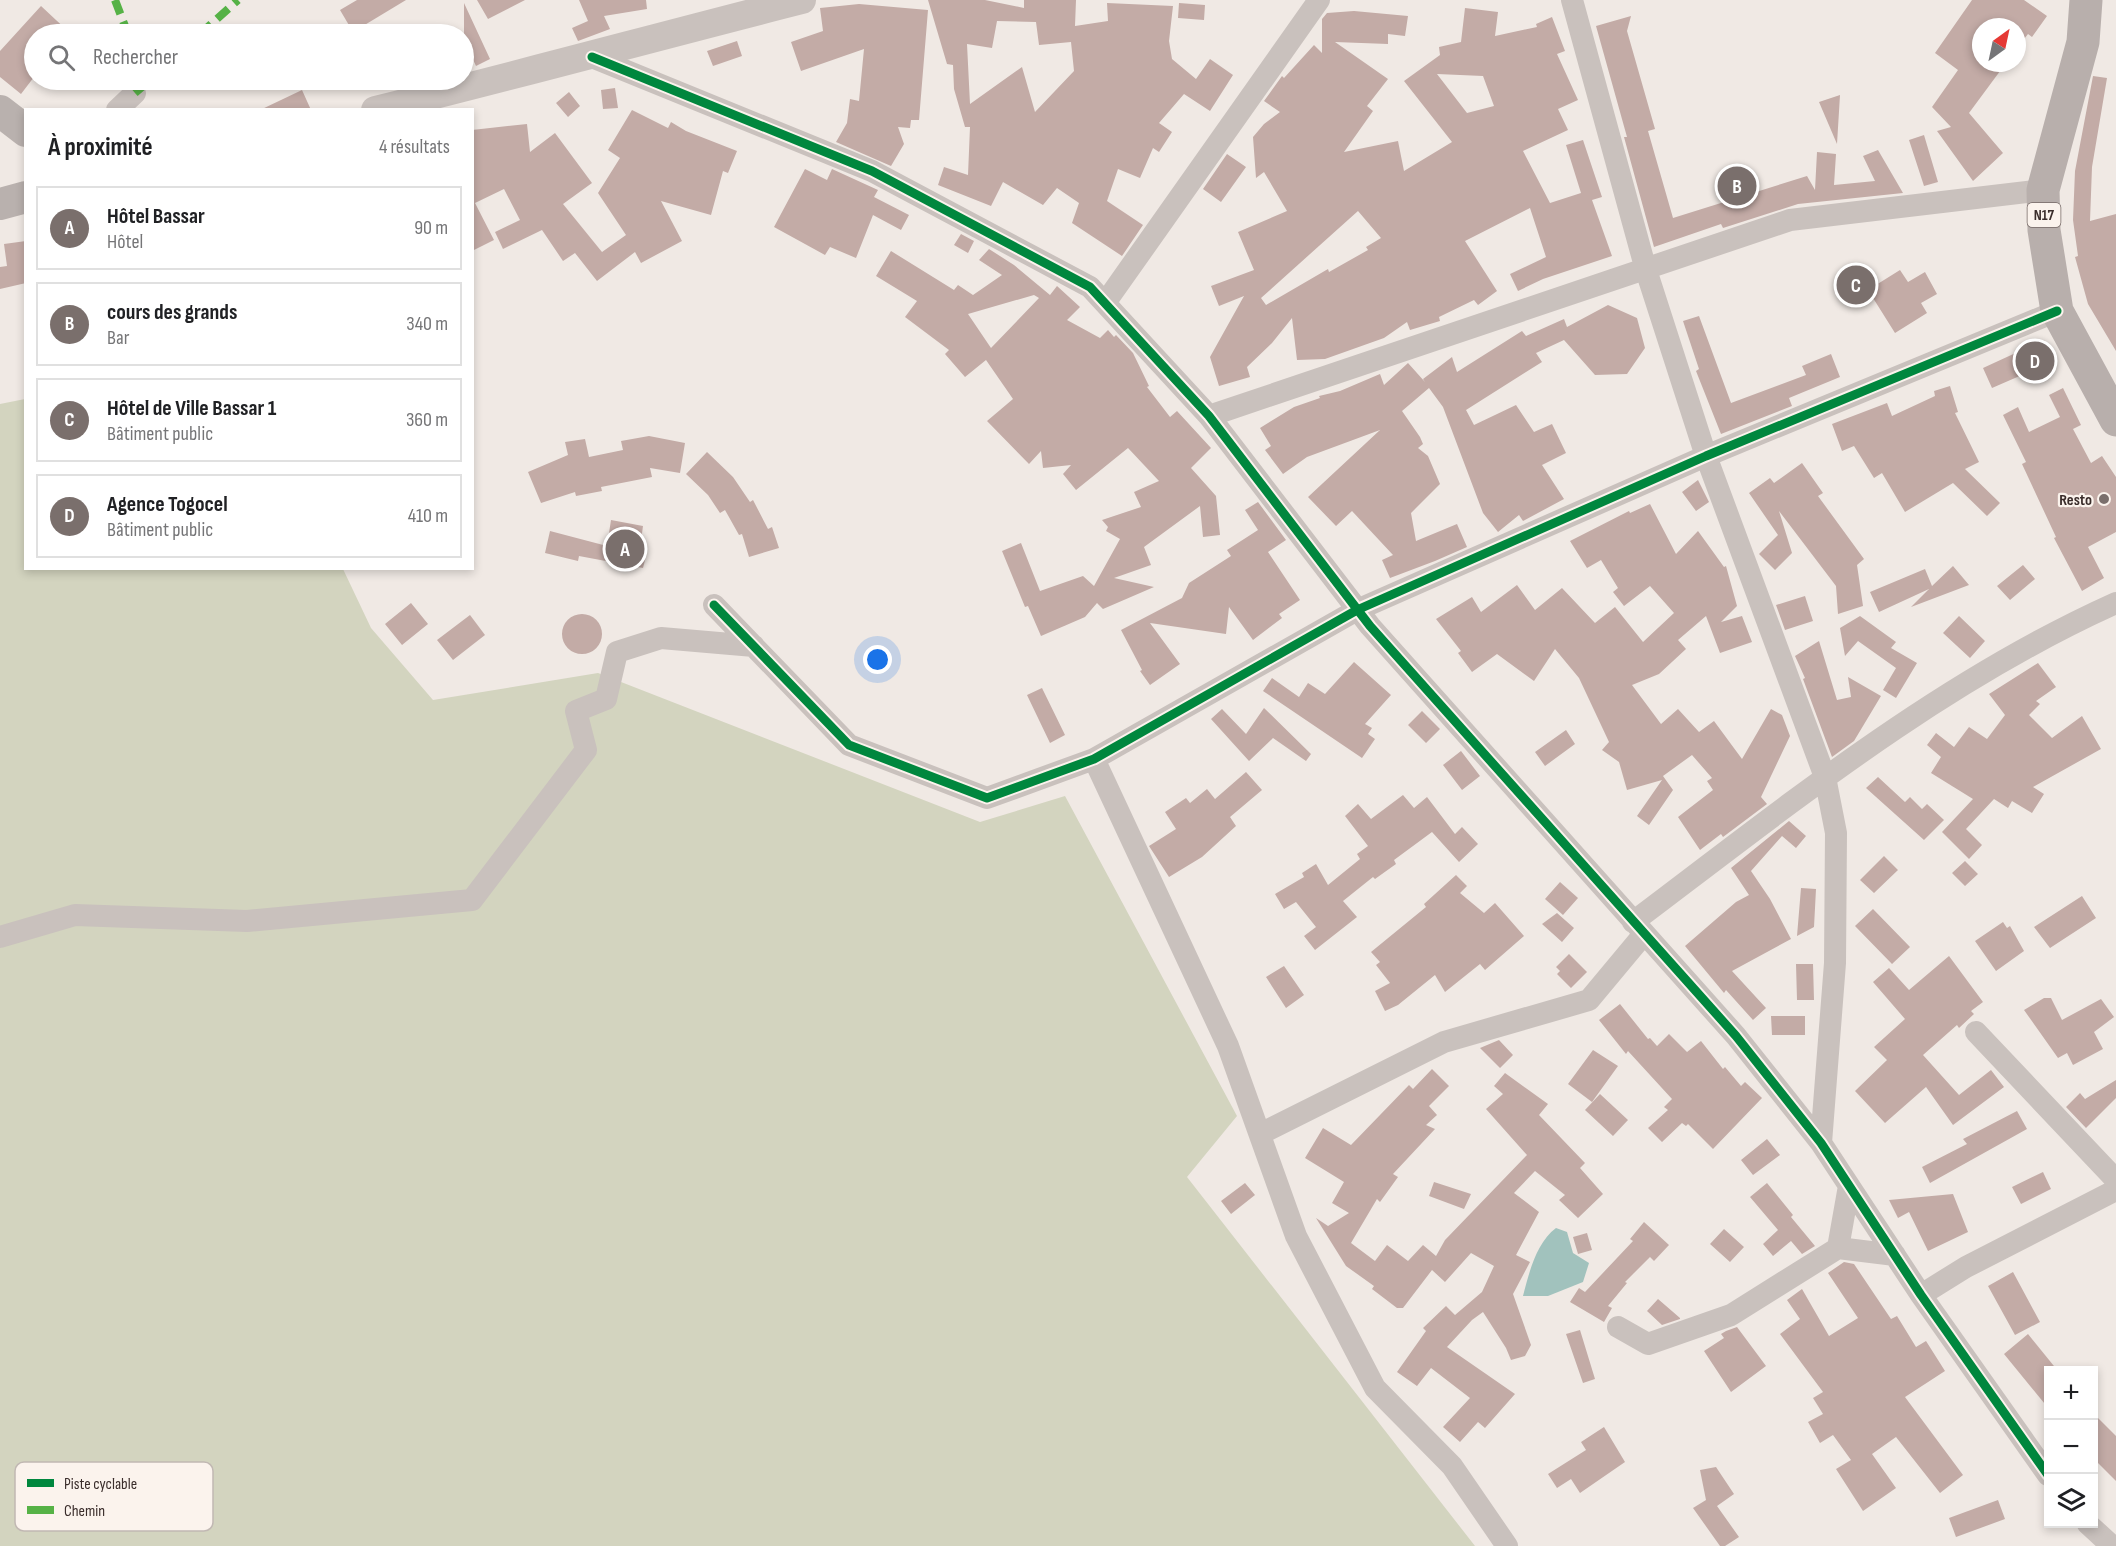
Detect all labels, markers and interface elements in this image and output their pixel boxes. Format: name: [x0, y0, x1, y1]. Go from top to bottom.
north arrow: [1972, 18, 2026, 72]
search box: [24, 24, 474, 90]
icon: search: [45, 41, 78, 74]
text: Rechercher: [93, 44, 178, 71]
text: À proximité: [48, 132, 153, 163]
text: 4 résultats: [379, 135, 450, 159]
pin: B: [1718, 164, 1756, 208]
text: Hôtel Bassar: [107, 203, 205, 230]
road number: N17: [2028, 203, 2060, 227]
text: A: [65, 216, 74, 240]
text: 90 m: [414, 216, 448, 240]
text: Hôtel: [107, 230, 143, 254]
pin: C: [1836, 262, 1876, 308]
text: cours des grands: [107, 299, 237, 326]
text: B: [65, 312, 74, 336]
text: 340 m: [406, 312, 448, 336]
text: Bar: [107, 326, 129, 350]
pin: D: [2016, 338, 2054, 384]
text: Hôtel de Ville Bassar 1: [107, 395, 276, 422]
text: C: [64, 408, 75, 432]
text: 360 m: [406, 408, 448, 432]
text: Bâtiment public: [107, 422, 213, 446]
text: Agence Togocel: [107, 491, 228, 518]
place label: Resto: [2059, 491, 2092, 510]
marker: Resto: [2097, 492, 2111, 506]
text: D: [64, 504, 75, 528]
text: 410 m: [408, 504, 448, 528]
text: Bâtiment public: [107, 518, 213, 542]
pin: A: [606, 526, 644, 572]
your location: [863, 645, 892, 674]
map controls: [2044, 1366, 2098, 1528]
button: +: [2044, 1366, 2098, 1420]
button: −: [2044, 1420, 2098, 1474]
legend: [15, 1462, 213, 1531]
button: layers: [2044, 1474, 2098, 1528]
text: Piste cyclable: [64, 1475, 137, 1494]
text: Chemin: [64, 1502, 105, 1521]

